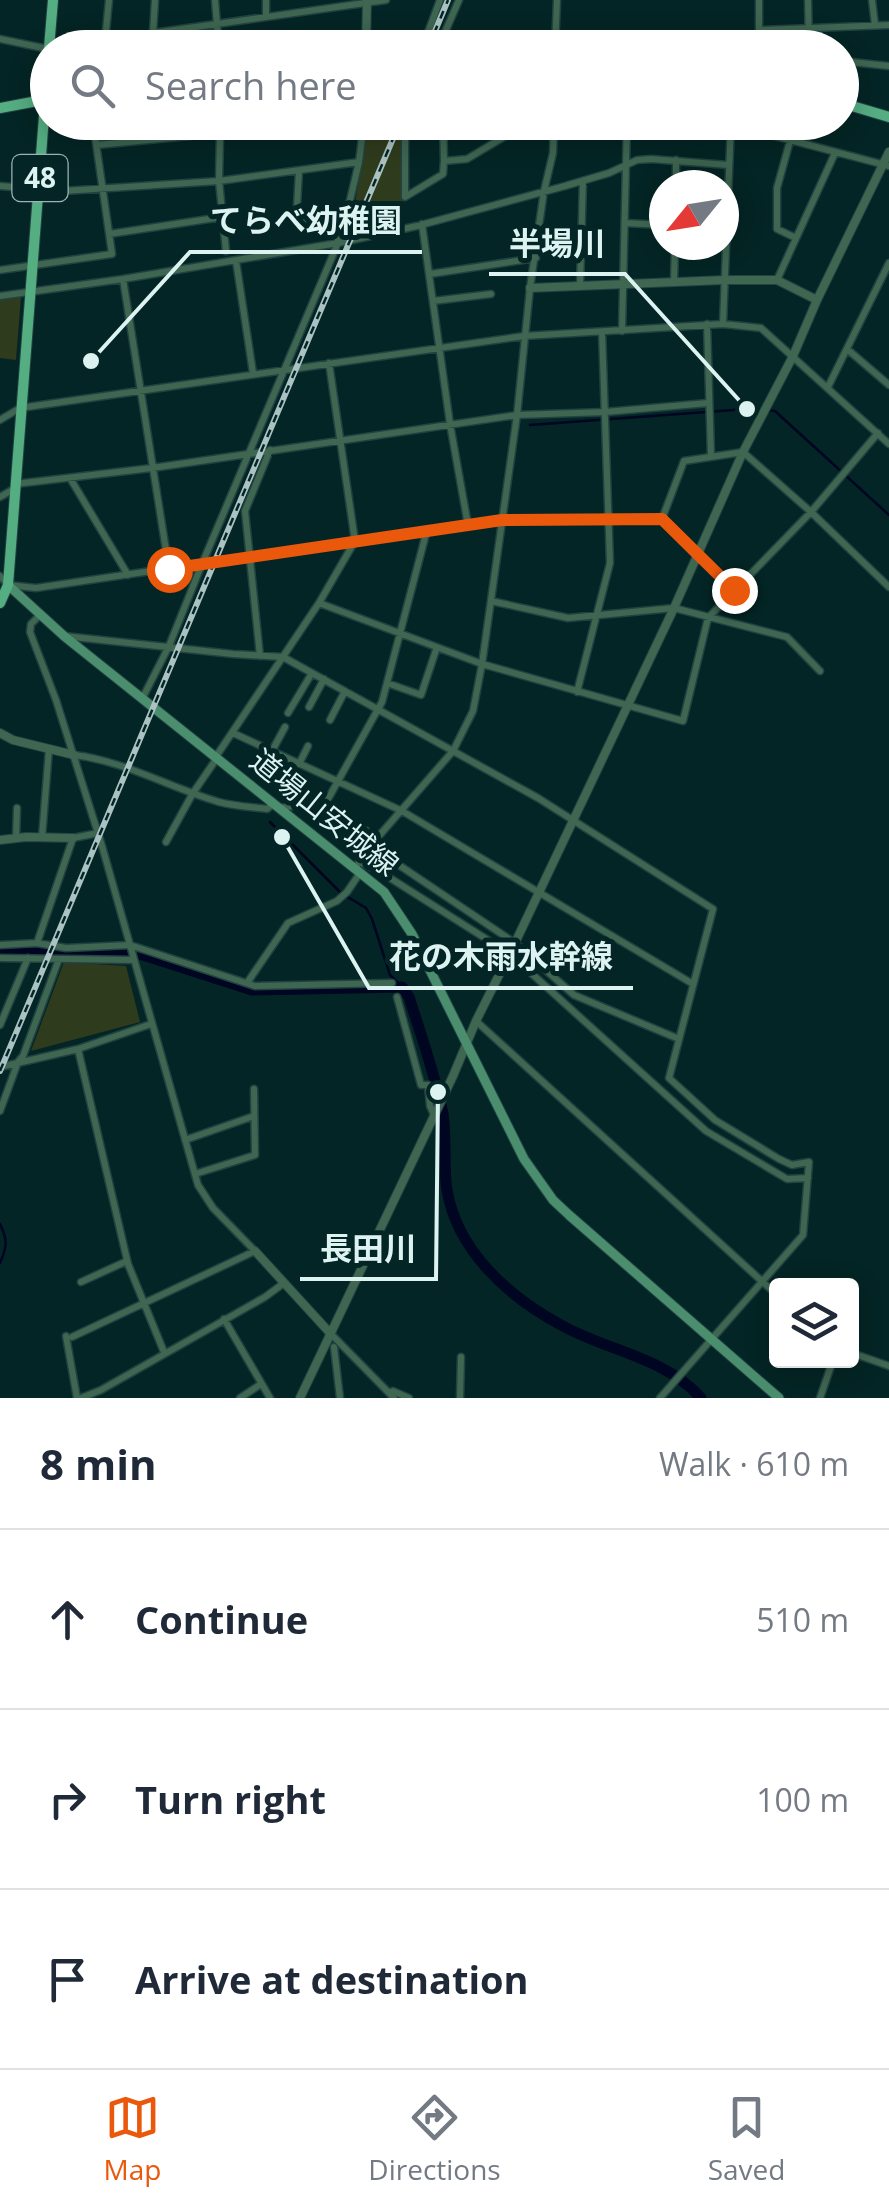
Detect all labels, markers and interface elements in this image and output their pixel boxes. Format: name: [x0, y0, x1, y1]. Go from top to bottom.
search box: [30, 30, 859, 140]
icon: search: [65, 58, 120, 113]
text: Search here: [145, 59, 357, 111]
road number: 48: [12, 155, 68, 201]
north arrow: [649, 170, 739, 260]
callout: てらべ幼稚園: [190, 190, 422, 252]
text: てらべ幼稚園: [210, 198, 402, 241]
callout: 半場川: [489, 212, 625, 274]
text: 半場川: [509, 221, 605, 264]
route start: [147, 547, 193, 593]
route end: [712, 568, 758, 614]
street label: 道場山安城線: [242, 739, 408, 884]
callout: 花の木雨水幹線: [369, 926, 633, 988]
text: 花の木雨水幹線: [389, 934, 613, 977]
callout: 長田川: [300, 1217, 436, 1279]
text: 長田川: [320, 1226, 416, 1269]
map controls: [769, 1278, 859, 1368]
button: layers: [769, 1278, 859, 1368]
text: 8 min: [40, 1435, 157, 1492]
text: Walk · 610 m: [659, 1442, 849, 1485]
icon: ahead: [40, 1592, 95, 1647]
text: Continue: [135, 1593, 308, 1645]
text: 510 m: [756, 1598, 849, 1641]
icon: right: [40, 1772, 95, 1827]
text: Turn right: [135, 1773, 326, 1825]
text: 100 m: [756, 1778, 849, 1821]
icon: arrive: [40, 1952, 95, 2007]
text: Arrive at destination: [135, 1953, 529, 2005]
tab: Map: [103, 2090, 161, 2188]
tab: Directions: [368, 2090, 501, 2188]
tab: Saved: [708, 2090, 785, 2188]

